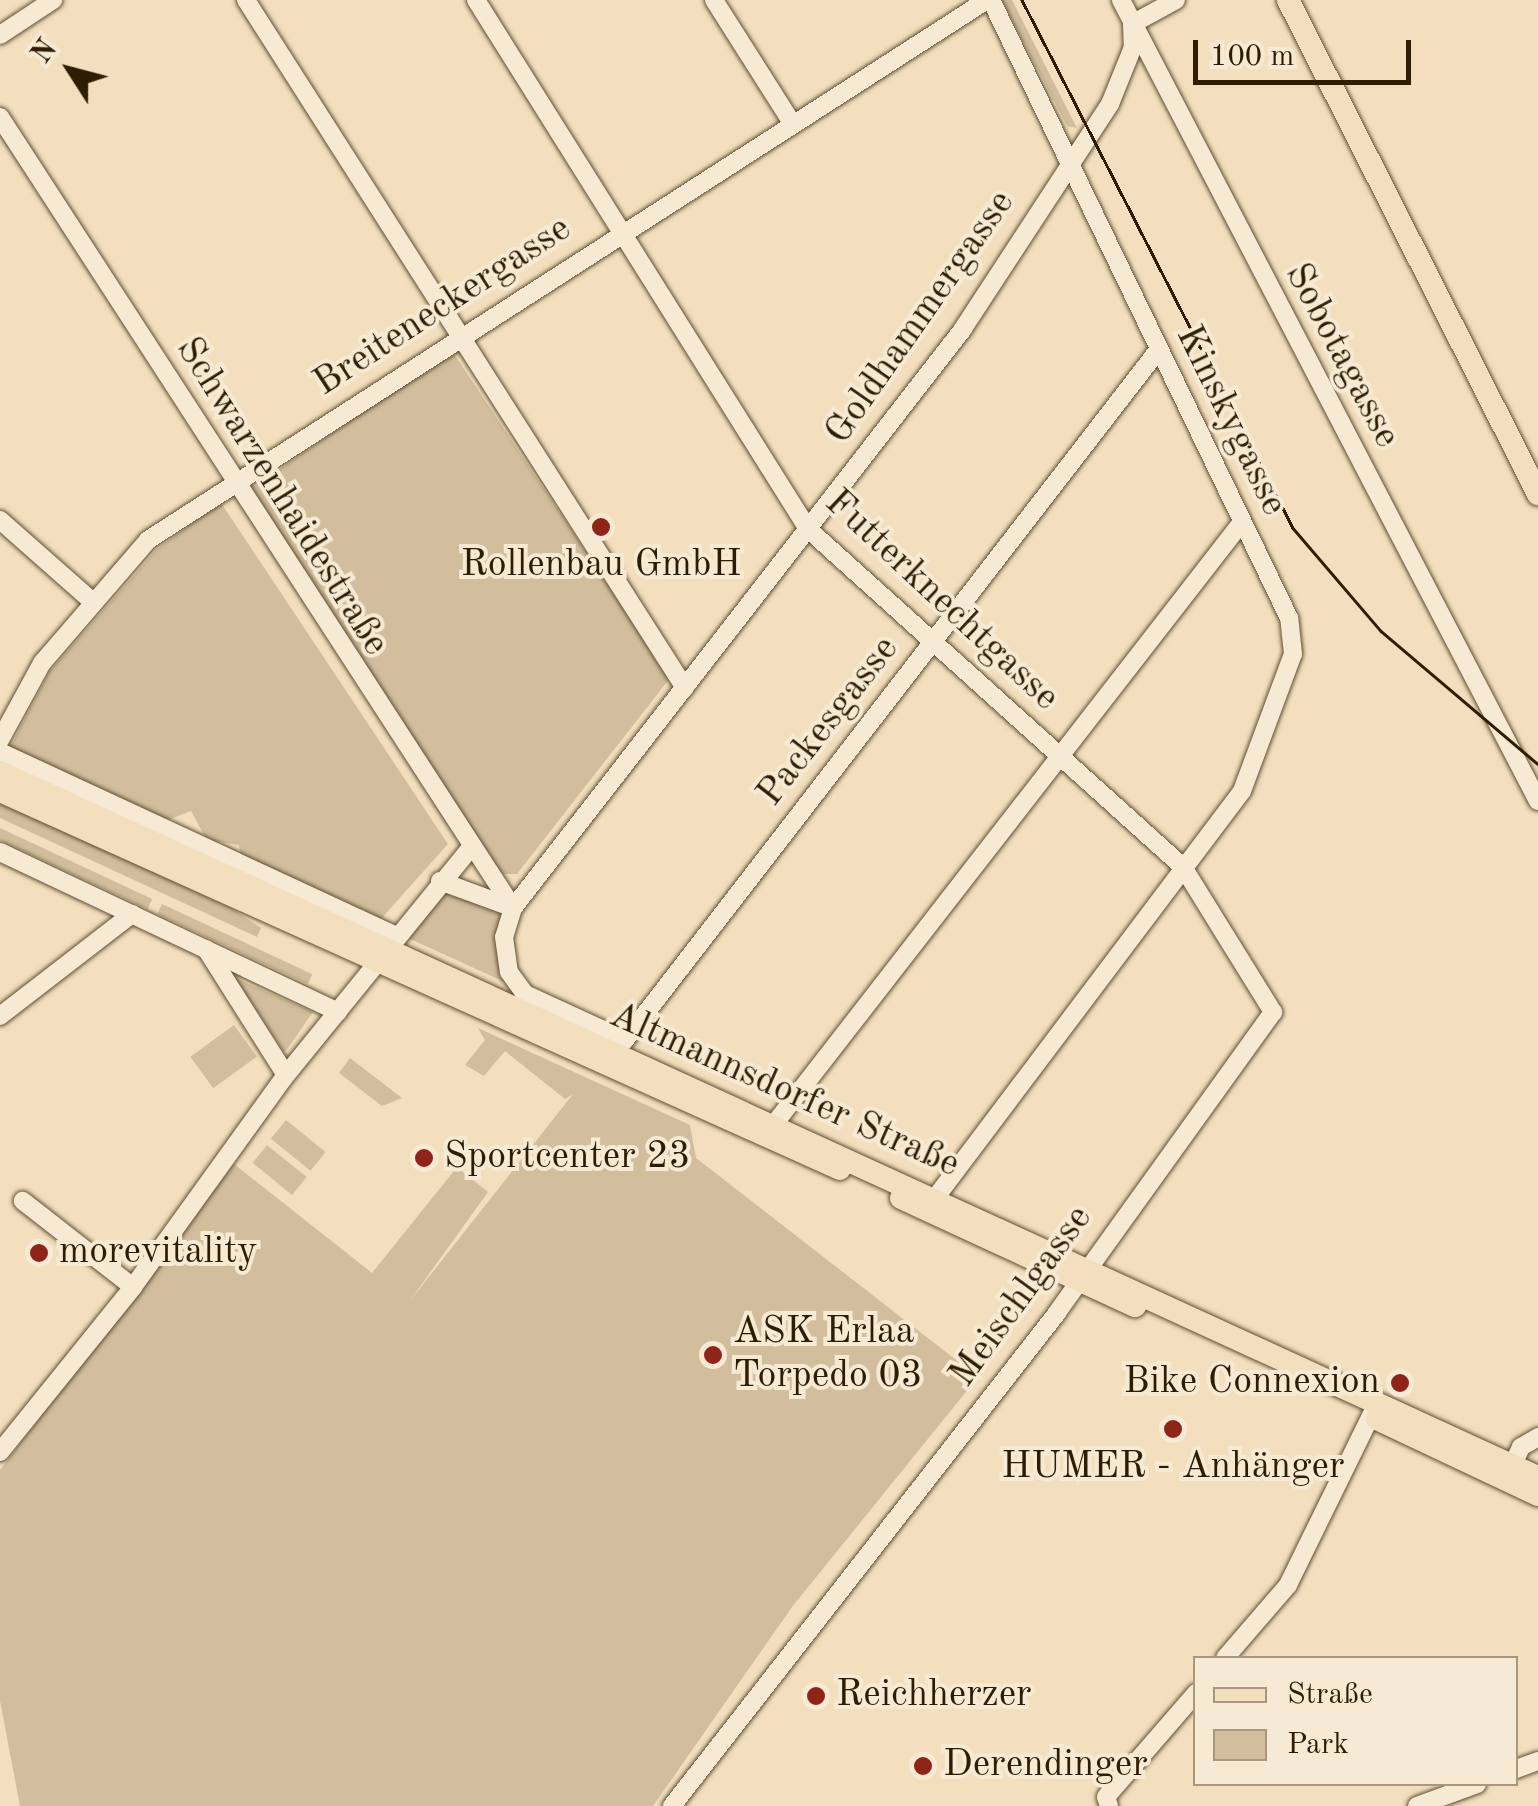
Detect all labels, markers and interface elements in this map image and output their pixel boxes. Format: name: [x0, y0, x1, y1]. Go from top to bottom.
north arrow: [20, 20, 120, 120]
scale bar: [1198, 20, 1416, 82]
text: N: [28, 35, 63, 69]
text: 100 m: [1210, 42, 1294, 72]
street label: Goldhammergasse: [817, 182, 1025, 454]
street label: Breiteneckergasse: [306, 207, 580, 407]
street label: Sobotagasse: [1273, 256, 1409, 456]
street label: Kinskygasse: [1164, 319, 1296, 523]
street label: Schwarzenhaidestraße: [164, 329, 398, 665]
street label: Futterknechtgasse: [814, 481, 1068, 721]
marker: Rollenbau GmbH: [590, 516, 612, 538]
place label: Rollenbau GmbH: [461, 543, 741, 589]
street label: Packesgasse: [749, 628, 909, 816]
street label: Altmannsdorfer Straße: [602, 993, 966, 1189]
place label: Sportcenter 23: [444, 1135, 691, 1181]
marker: Sportcenter 23: [413, 1147, 435, 1169]
street label: Meischlgasse: [941, 1197, 1103, 1397]
place label: morevitality: [59, 1230, 258, 1276]
marker: morevitality: [28, 1242, 50, 1264]
place label: ASK Erlaa Torpedo 03: [733, 1310, 923, 1400]
marker: ASK Erlaa Torpedo 03: [702, 1344, 724, 1366]
place label: Bike Connexion: [1123, 1360, 1380, 1406]
marker: Bike Connexion: [1389, 1372, 1411, 1394]
marker: HUMER - Anhänger: [1162, 1418, 1184, 1440]
place label: HUMER - Anhänger: [1001, 1445, 1345, 1491]
legend: [1193, 1656, 1518, 1786]
place label: Reichherzer: [836, 1673, 1032, 1719]
text: Straße: [1287, 1680, 1373, 1710]
marker: Reichherzer: [805, 1685, 827, 1707]
text: Park: [1287, 1730, 1349, 1760]
place label: Derendinger: [943, 1743, 1148, 1789]
marker: Derendinger: [912, 1755, 934, 1777]

